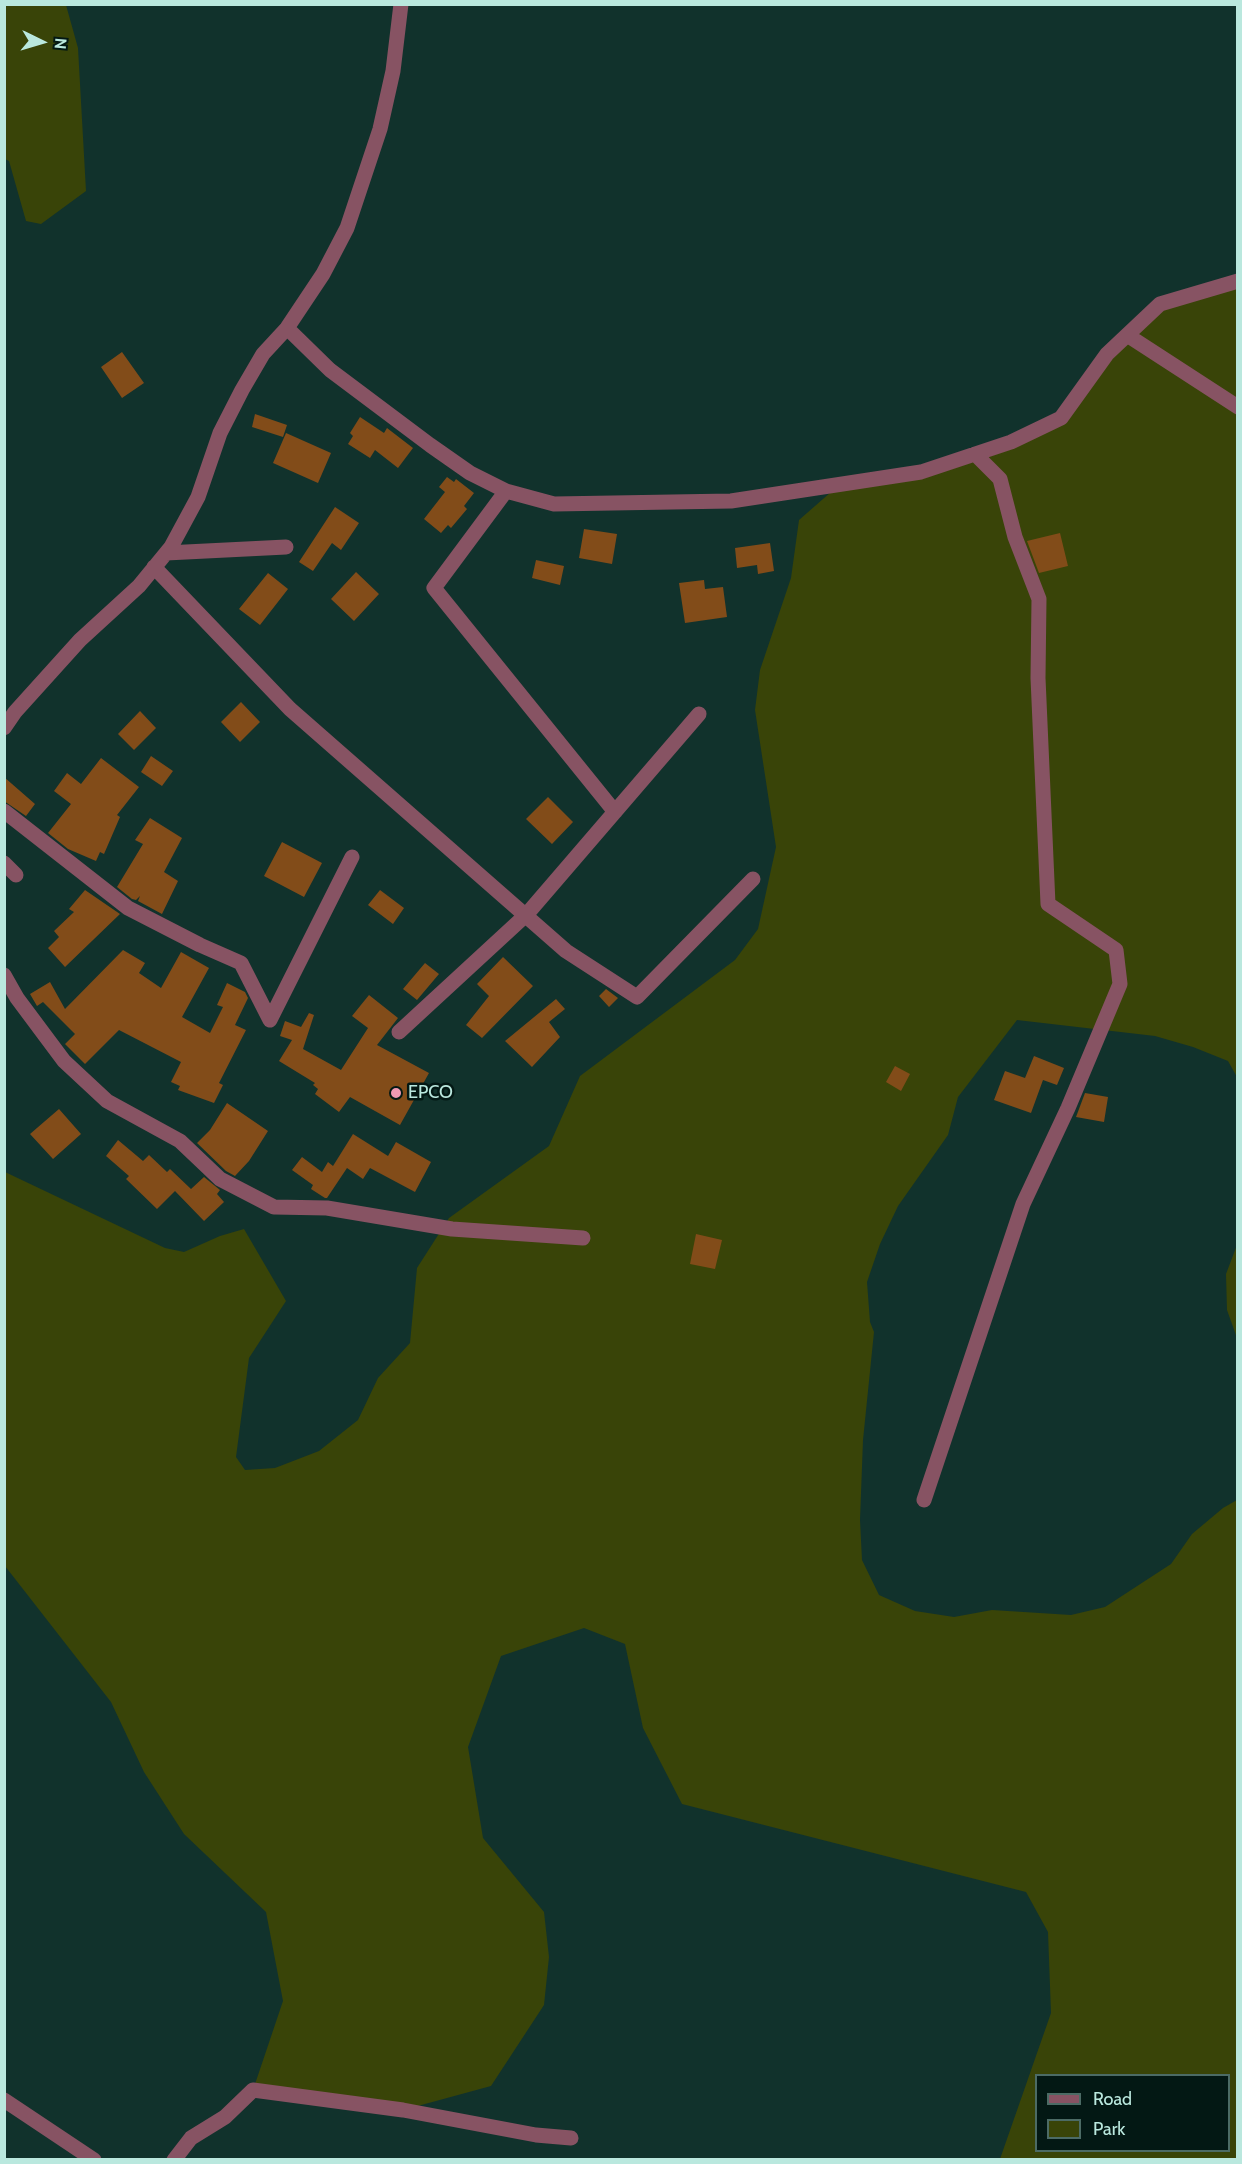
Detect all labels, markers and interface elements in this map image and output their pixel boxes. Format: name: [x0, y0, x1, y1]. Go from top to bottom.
north arrow: [12, 12, 72, 72]
text: N: [50, 37, 70, 50]
place label: EPCO: [408, 1082, 453, 1104]
marker: EPCO: [389, 1086, 403, 1100]
legend: [1035, 2074, 1230, 2152]
text: Road: [1093, 2088, 1132, 2110]
text: Park: [1093, 2118, 1125, 2140]

